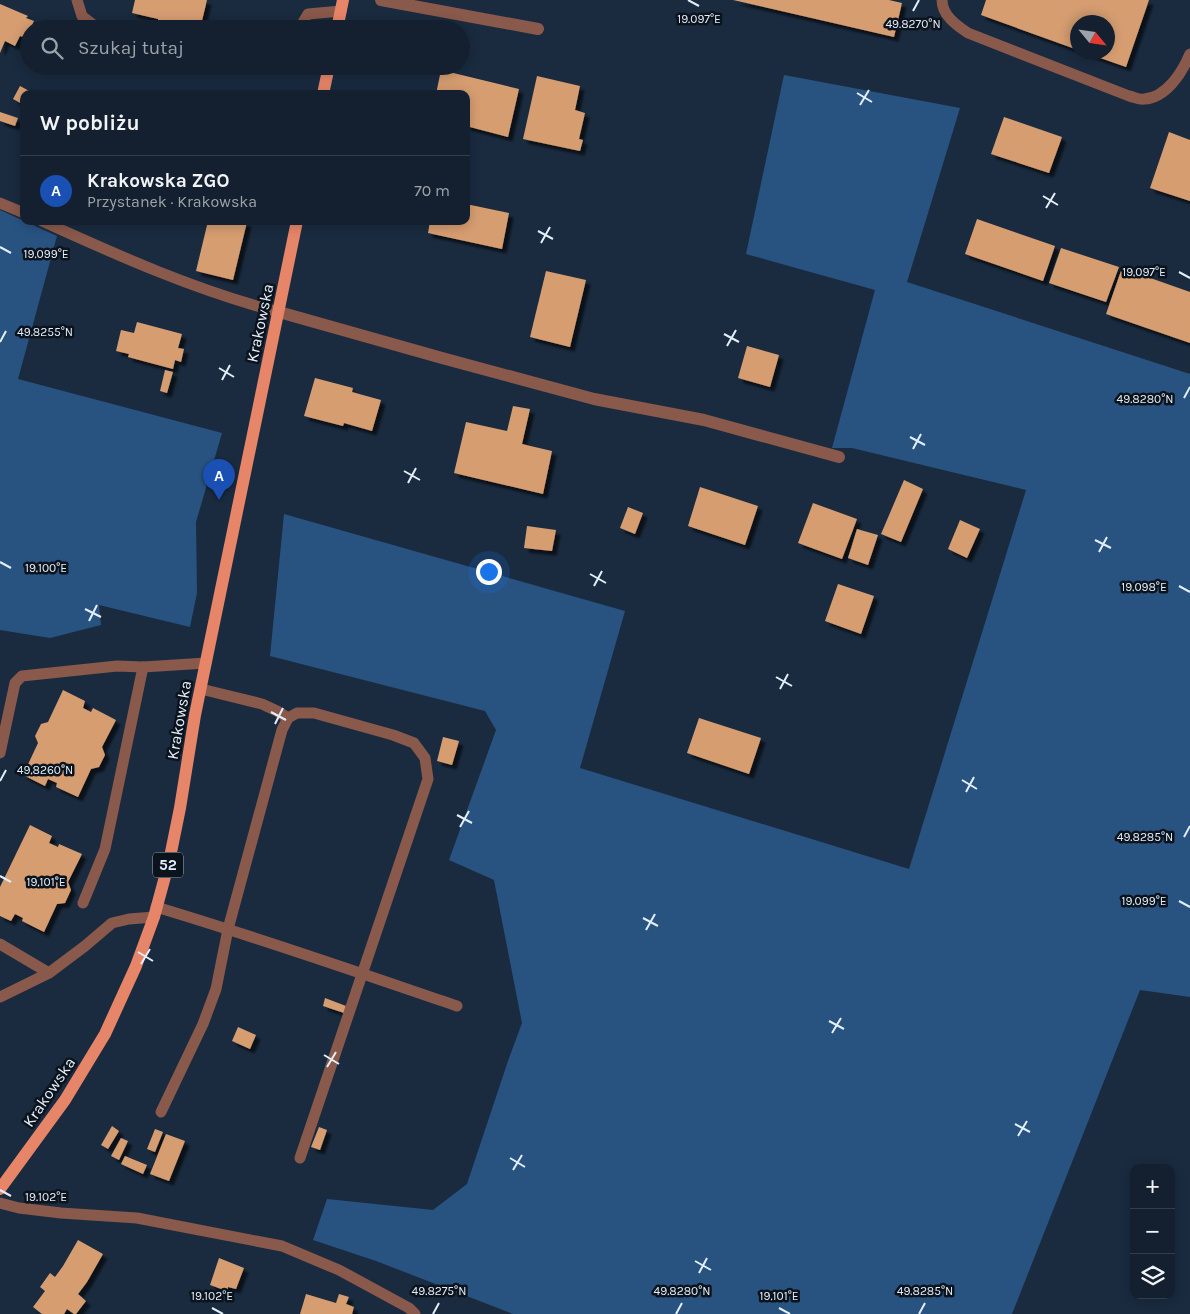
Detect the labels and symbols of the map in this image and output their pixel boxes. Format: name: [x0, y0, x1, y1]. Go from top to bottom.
text: 19.097°E: [677, 12, 721, 26]
north arrow: [1070, 15, 1115, 60]
text: 49.8270°N: [885, 17, 941, 31]
text: 19.099°E: [24, 247, 68, 261]
text: 19.097°E: [1122, 265, 1166, 279]
street label: Krakowska: [242, 282, 278, 364]
text: 49.8255°N: [17, 325, 73, 339]
text: 49.8280°N: [1117, 392, 1173, 406]
pin: A: [203, 459, 235, 500]
your location: [476, 559, 502, 585]
text: 19.100°E: [25, 561, 67, 575]
text: 19.098°E: [1121, 580, 1167, 594]
street label: Krakowska: [163, 679, 195, 761]
text: 49.8260°N: [17, 763, 73, 777]
text: 49.8285°N: [1117, 830, 1173, 844]
road number: 52: [153, 852, 183, 878]
text: 19.101°E: [27, 875, 65, 889]
text: 19.099°E: [1122, 894, 1166, 908]
street label: Krakowska: [19, 1054, 79, 1130]
text: 19.102°E: [25, 1190, 67, 1204]
text: 49.8275°N: [412, 1284, 466, 1298]
text: 49.8280°N: [654, 1284, 710, 1298]
text: 49.8285°N: [897, 1284, 953, 1298]
text: 19.102°E: [191, 1289, 233, 1303]
text: 19.101°E: [760, 1289, 798, 1303]

